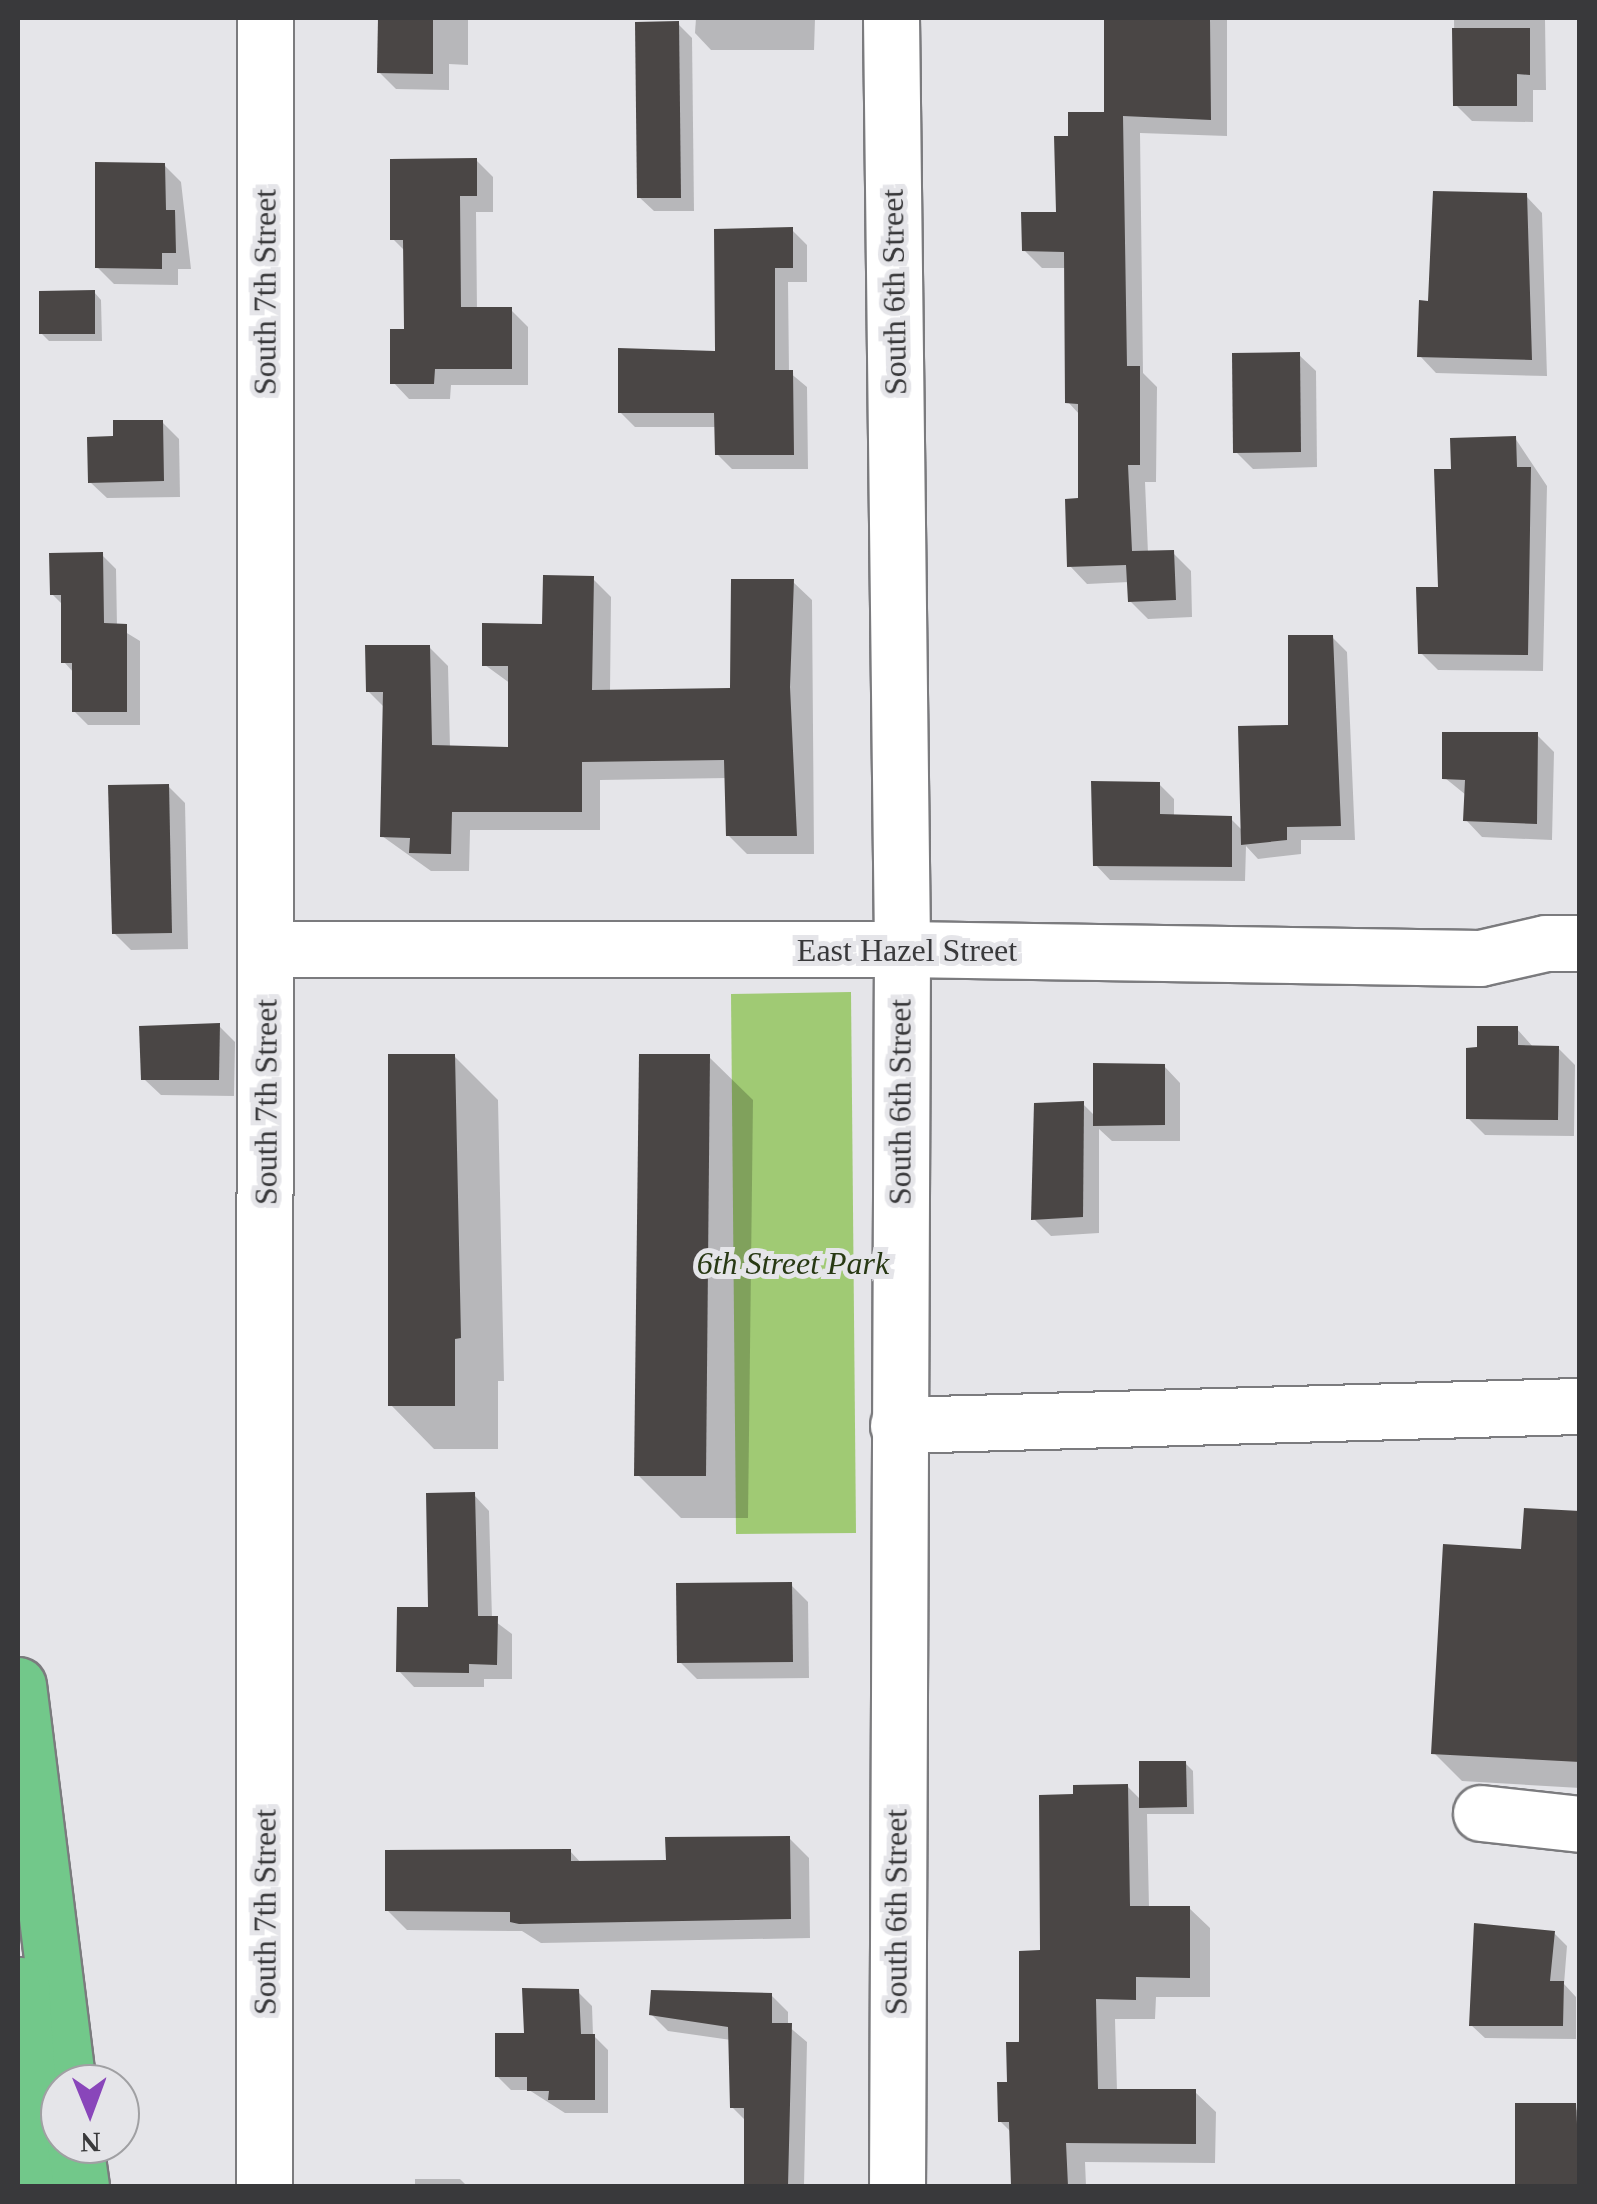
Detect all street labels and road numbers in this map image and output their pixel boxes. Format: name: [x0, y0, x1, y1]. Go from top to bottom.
street label: South 7th Street: [246, 189, 284, 395]
street label: South 6th Street: [873, 189, 915, 395]
street label: East Hazel Street: [797, 931, 1017, 969]
street label: South 7th Street: [247, 999, 285, 1205]
street label: South 6th Street: [881, 999, 919, 1205]
street label: South 7th Street: [246, 1809, 284, 2015]
street label: South 6th Street: [877, 1809, 915, 2015]

